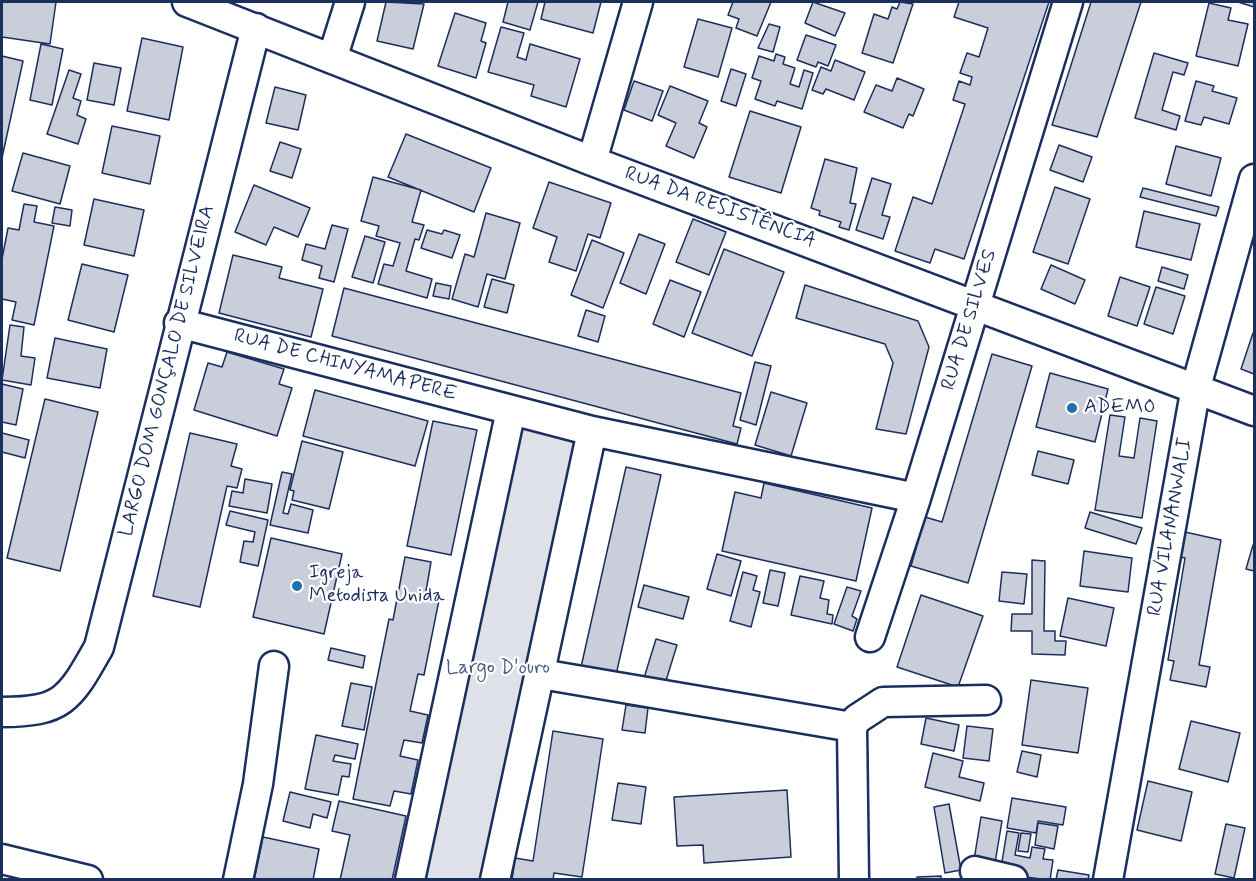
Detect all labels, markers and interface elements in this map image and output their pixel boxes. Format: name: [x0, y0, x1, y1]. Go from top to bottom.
street label: RUA DA RESISTÊNCIA: [621, 162, 819, 254]
street label: LARGO DOM GONÇALO DE SILVEIRA: [115, 203, 221, 539]
street label: RUA DE SILVES: [937, 247, 1003, 393]
street label: RUA DE CHINYAMAPERE: [231, 325, 459, 407]
place label: ADEMO: [1084, 396, 1156, 420]
marker: ADEMO: [1065, 401, 1079, 415]
street label: RUA VILANANWALI: [1143, 436, 1199, 618]
place label: Igreja Metodista Unida: [309, 562, 445, 609]
marker: Igreja Metodista Unida: [290, 579, 304, 593]
park label: Largo D'ouro: [446, 657, 550, 681]

